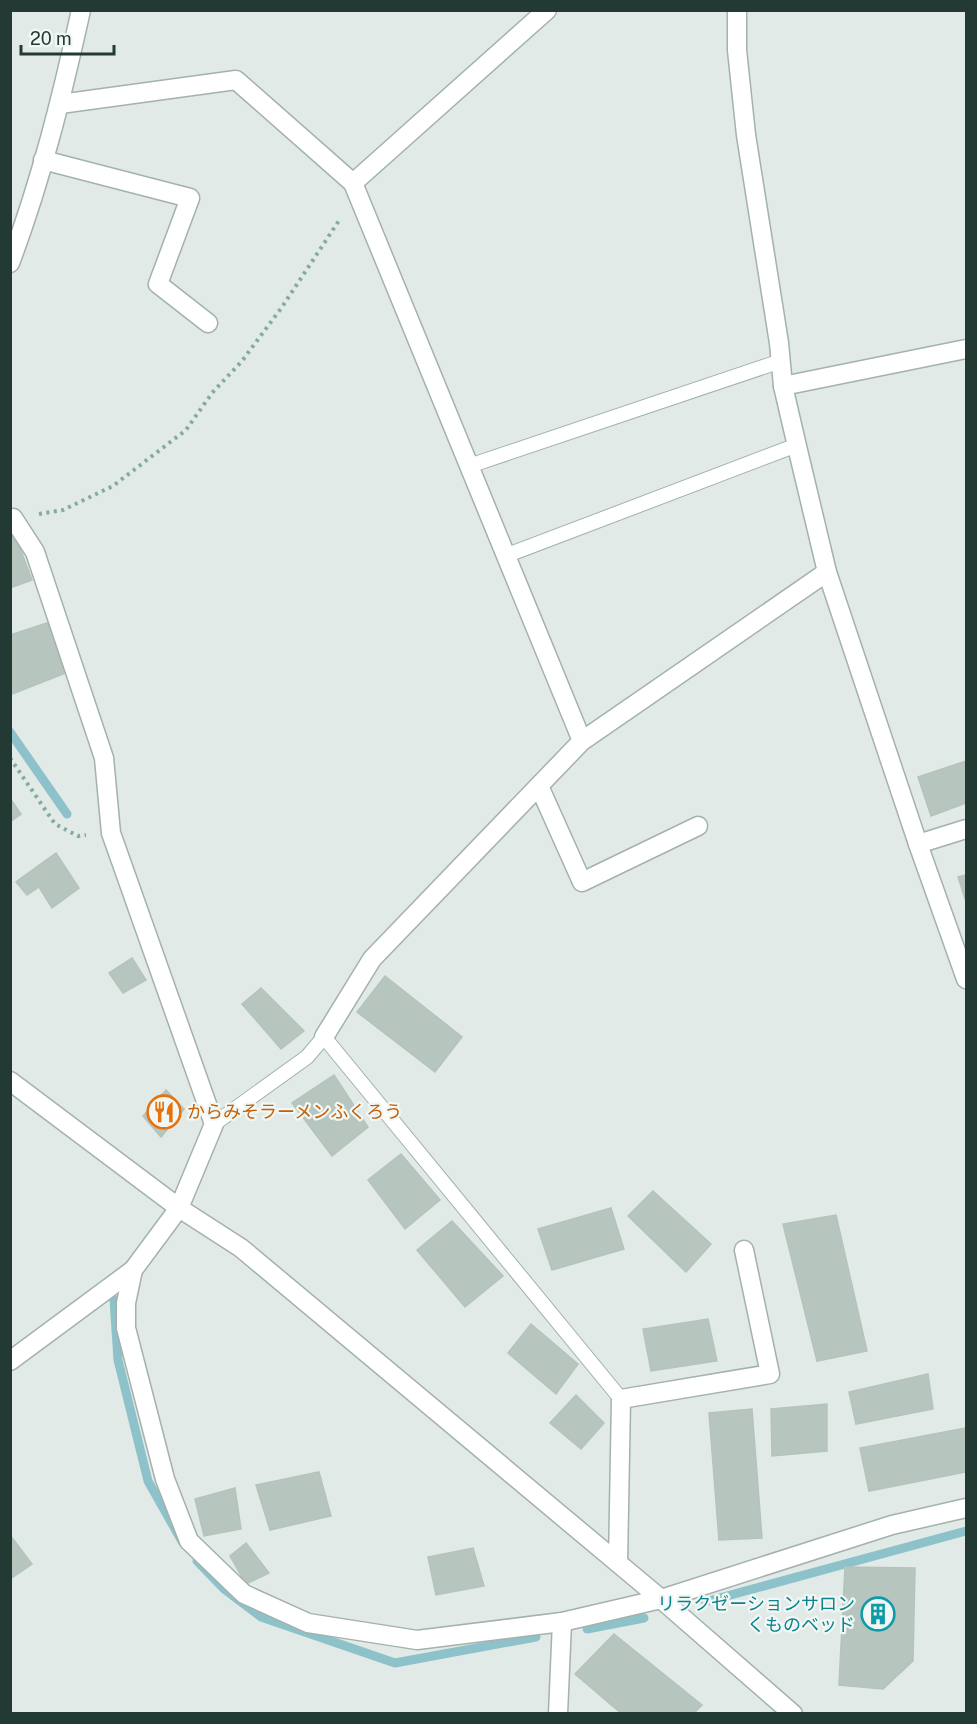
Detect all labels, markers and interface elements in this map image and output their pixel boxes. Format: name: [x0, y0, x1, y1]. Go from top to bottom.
scale bar: [21, 18, 114, 56]
text: 20 m: [30, 28, 72, 49]
restaurant icon: からみそラーメンふくろう: [146, 1094, 182, 1130]
place label: からみそラーメンふくろう: [187, 1101, 402, 1122]
place label: リラクゼーションサロン くものベッド: [657, 1593, 855, 1635]
building icon: リラクゼーションサロン くものベッド: [860, 1596, 896, 1632]

